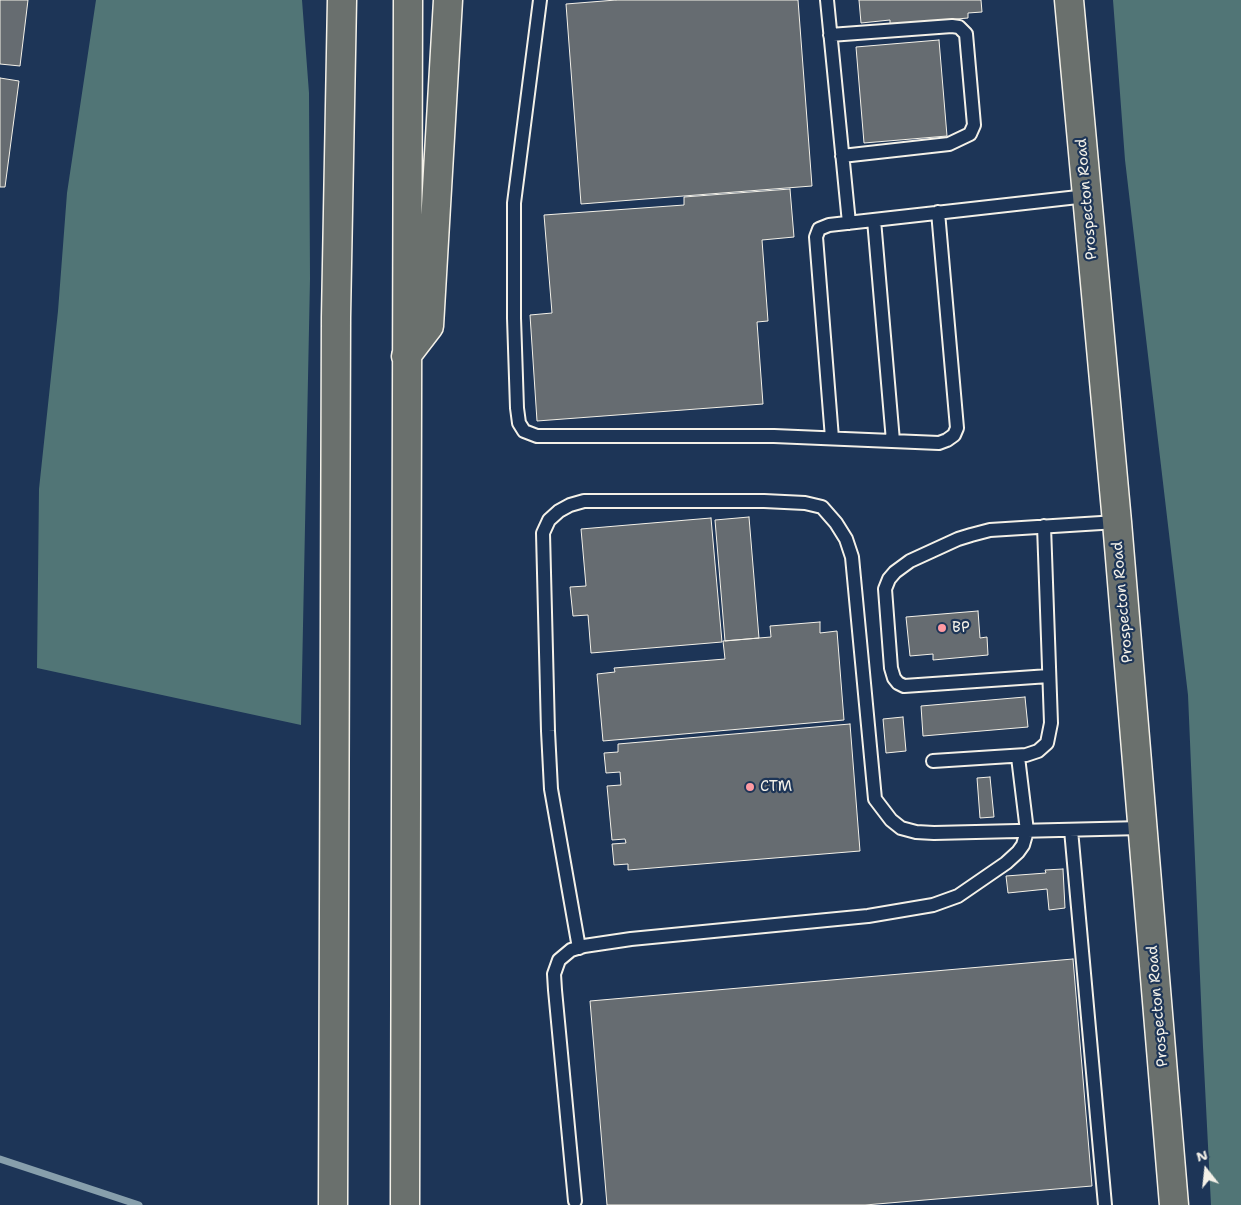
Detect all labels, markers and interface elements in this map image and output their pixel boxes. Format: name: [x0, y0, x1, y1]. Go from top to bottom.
street label: Prospecton Road: [1073, 137, 1101, 261]
street label: Prospecton Road: [1109, 540, 1137, 664]
place label: BP: [952, 619, 970, 637]
marker: BP: [936, 622, 948, 634]
place label: CTM: [760, 778, 792, 796]
marker: CTM: [744, 781, 756, 793]
street label: Prospecton Road: [1144, 944, 1172, 1068]
north arrow: [1181, 1145, 1231, 1195]
text: N: [1194, 1145, 1210, 1166]

